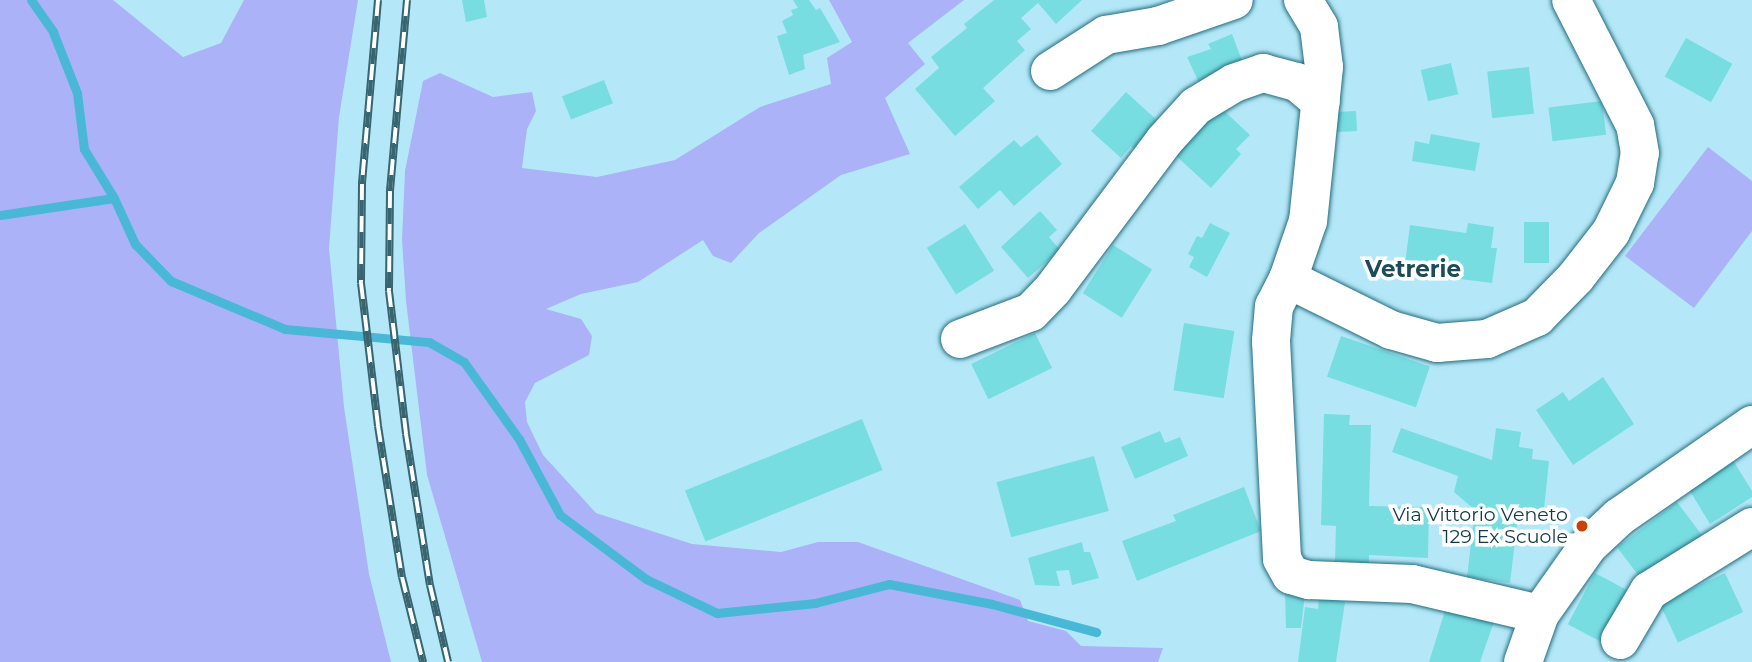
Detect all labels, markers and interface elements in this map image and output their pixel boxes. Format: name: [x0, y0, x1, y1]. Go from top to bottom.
district label: Vetrerie: [1365, 255, 1461, 283]
place label: Via Vittorio Veneto 129 Ex Scuole: [1392, 504, 1568, 548]
marker: Via Vittorio Veneto 129 Ex Scuole: [1574, 518, 1590, 534]

